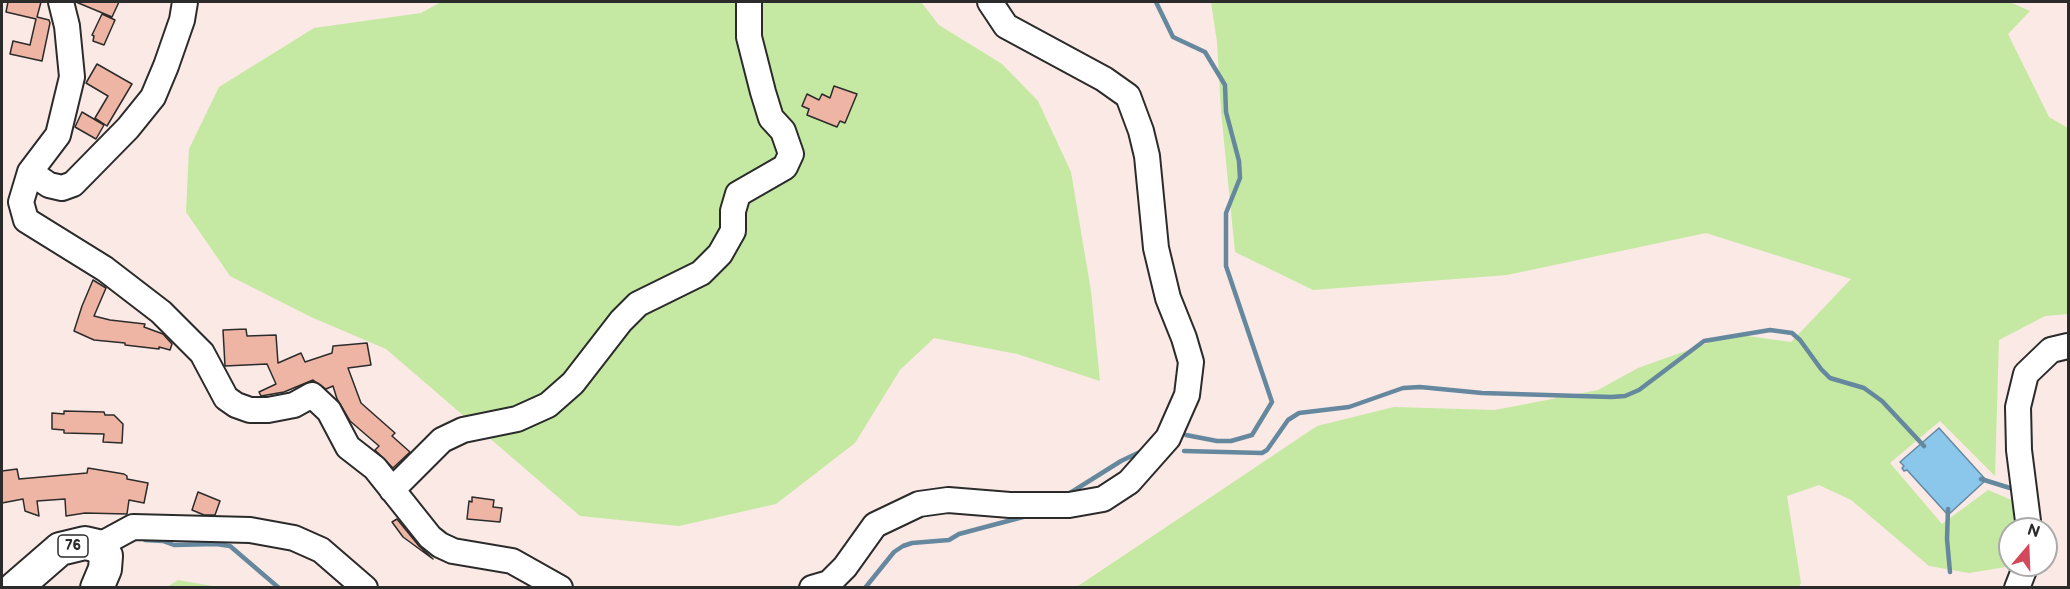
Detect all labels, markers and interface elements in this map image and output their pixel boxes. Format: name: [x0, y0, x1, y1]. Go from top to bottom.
north arrow: [1998, 517, 2058, 577]
text: N: [2025, 520, 2042, 542]
road number: 76: [58, 535, 88, 557]

